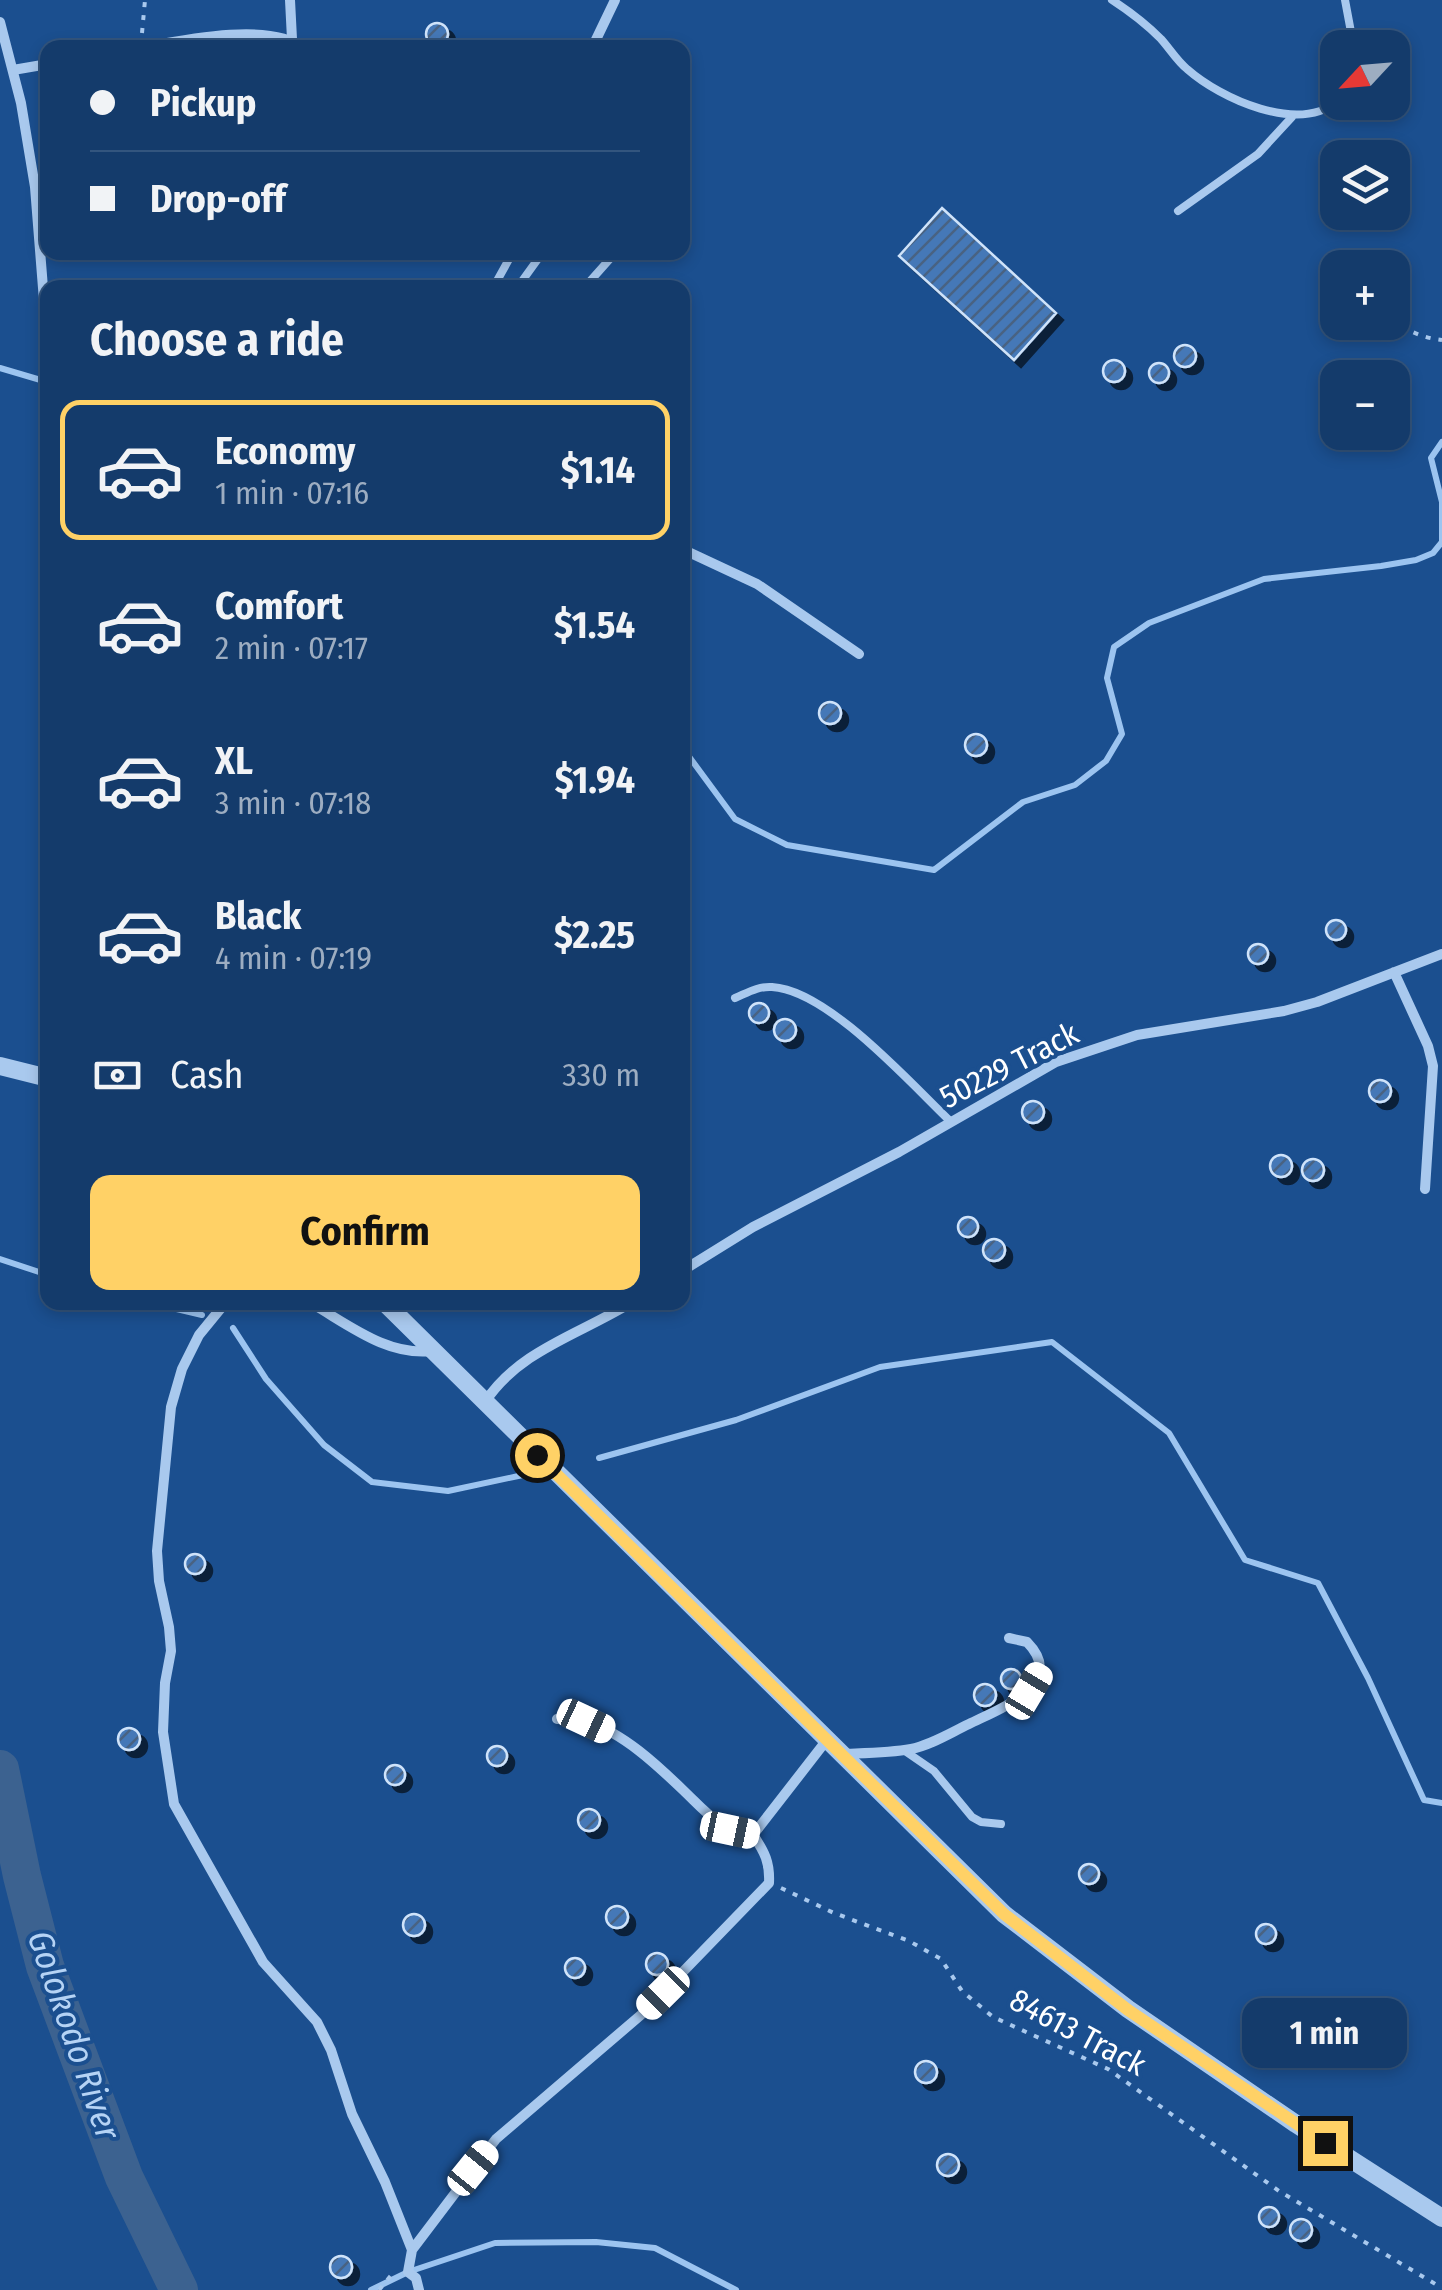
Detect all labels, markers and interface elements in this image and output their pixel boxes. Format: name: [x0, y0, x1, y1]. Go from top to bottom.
north arrow: [1320, 30, 1410, 120]
map controls: [1320, 30, 1410, 450]
text: Pickup: [150, 80, 256, 126]
button: layers: [1320, 140, 1410, 230]
text: Drop-off: [150, 176, 286, 222]
button: +: [1320, 250, 1410, 340]
text: Choose a ride: [90, 313, 344, 367]
button: −: [1320, 360, 1410, 450]
icon: car: [95, 425, 185, 515]
text: Economy: [215, 428, 355, 474]
text: $1.14: [561, 447, 635, 493]
text: 1 min · 07:16: [215, 474, 369, 512]
icon: car: [95, 580, 185, 670]
text: Comfort: [215, 583, 343, 629]
text: $1.54: [554, 602, 635, 648]
text: 2 min · 07:17: [215, 629, 368, 667]
icon: car: [95, 735, 185, 825]
text: XL: [215, 738, 253, 784]
text: $1.94: [555, 757, 635, 803]
text: 3 min · 07:18: [215, 784, 371, 822]
icon: car: [95, 890, 185, 980]
text: Black: [215, 893, 301, 939]
text: $2.25: [554, 912, 635, 958]
text: 4 min · 07:19: [215, 939, 372, 977]
street label: 50229 Track: [933, 1014, 1085, 1116]
icon: cash: [90, 1048, 145, 1103]
text: Cash: [170, 1052, 244, 1098]
text: 330 m: [562, 1056, 640, 1094]
button: Confirm: [90, 1175, 640, 1290]
route start: [515, 1433, 560, 1478]
car: [1001, 1658, 1057, 1724]
car: [552, 1695, 620, 1747]
car: [698, 1809, 762, 1851]
water label: Golokodo River: [19, 1925, 130, 2147]
car: [631, 1961, 695, 2025]
street label: 84613 Track: [1003, 1980, 1153, 2084]
callout: 1 min: [1242, 1998, 1408, 2068]
text: 1 min: [1290, 2014, 1359, 2052]
route end: [1303, 2121, 1348, 2166]
car: [442, 2135, 504, 2201]

